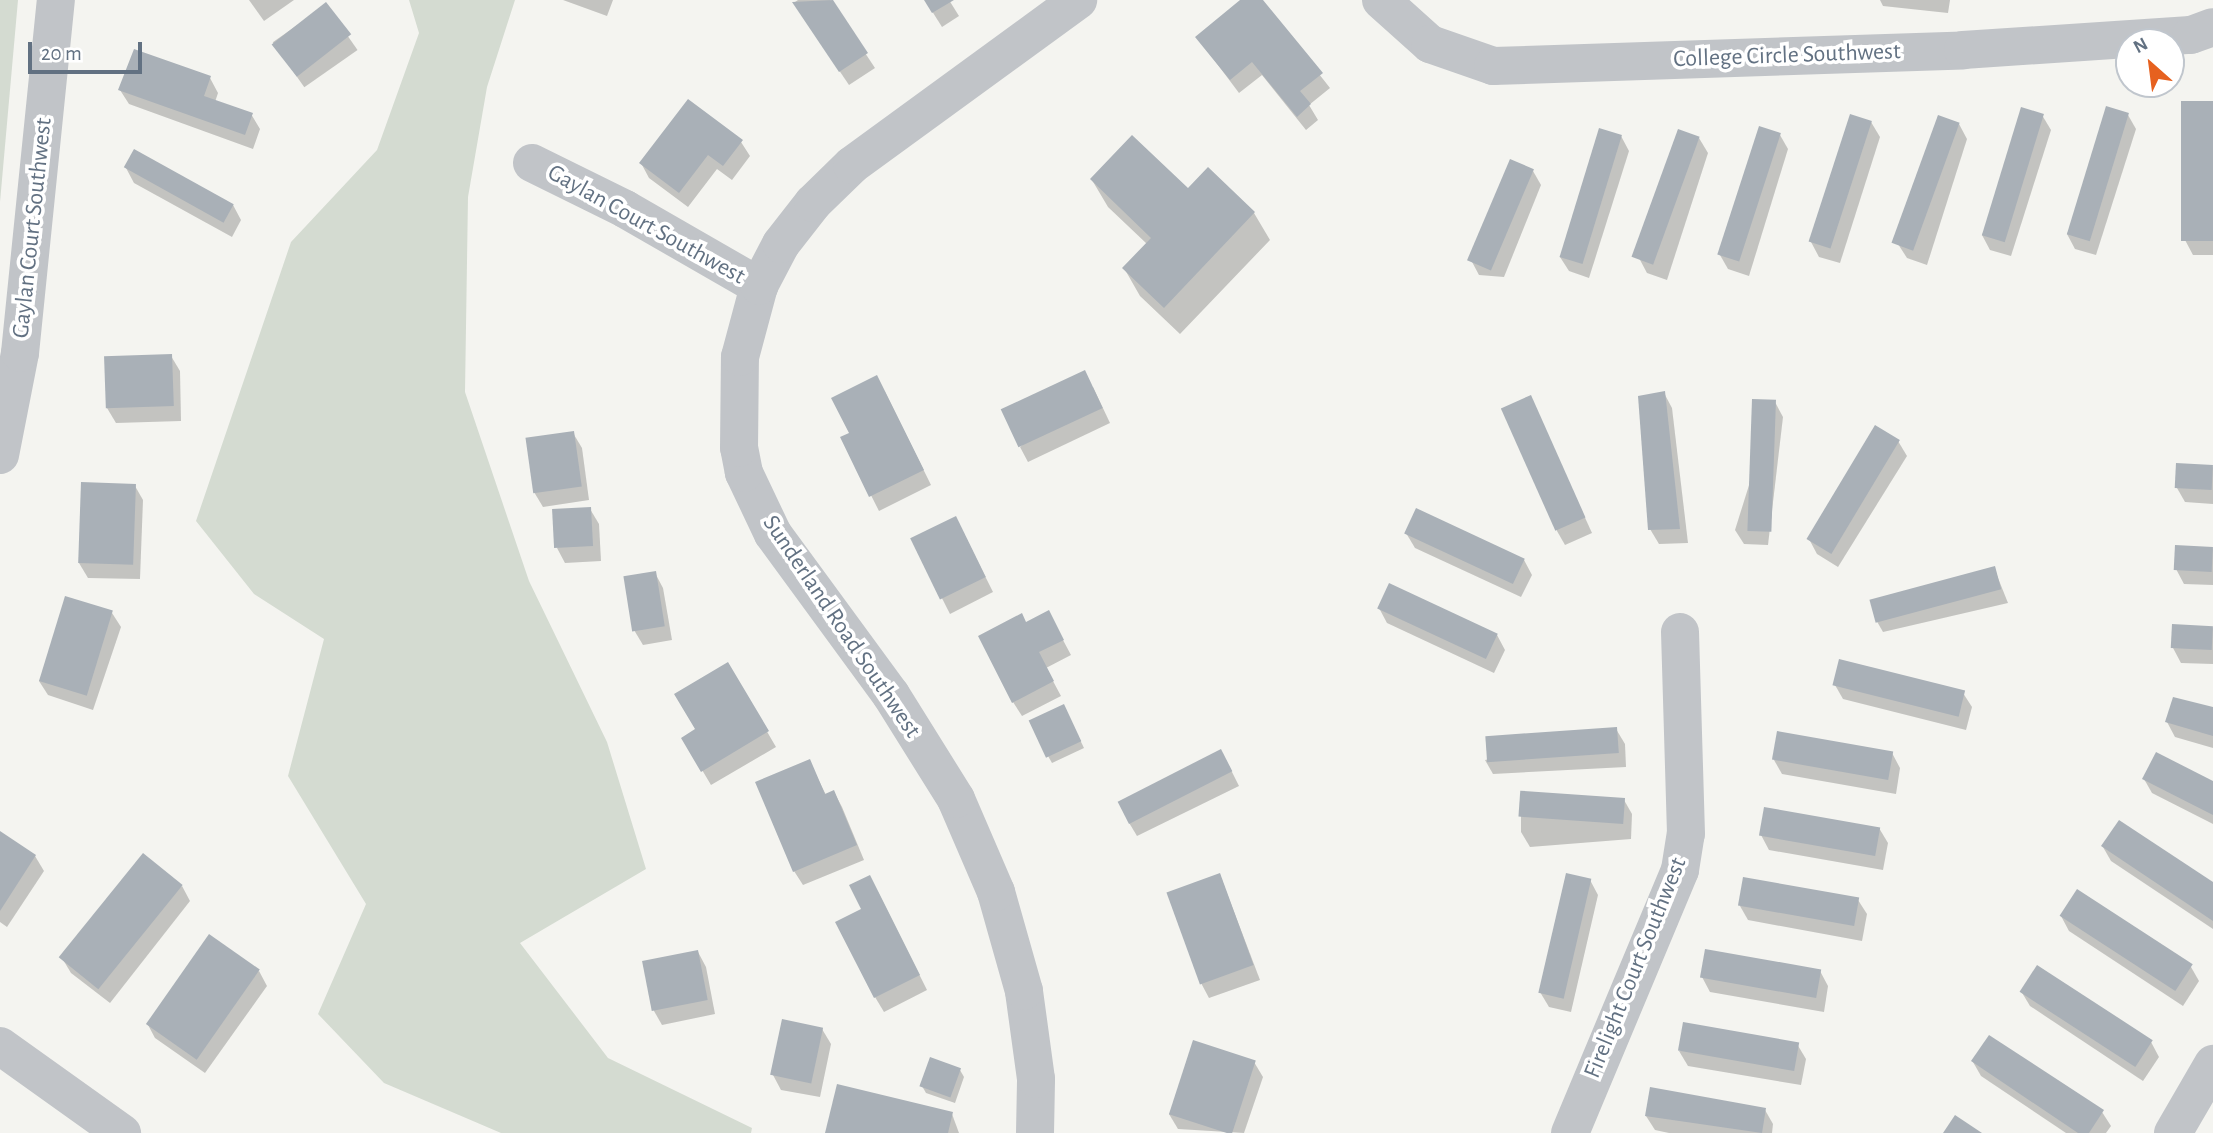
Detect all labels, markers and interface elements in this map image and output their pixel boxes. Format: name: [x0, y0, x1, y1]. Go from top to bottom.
scale bar: [32, 28, 145, 72]
north arrow: [2115, 28, 2185, 98]
text: N: [2131, 34, 2151, 57]
street label: College Circle Southwest: [1673, 38, 1901, 74]
text: 20 m: [41, 43, 82, 64]
street label: Gaylan Court Southwest: [7, 116, 59, 340]
street label: Gaylan Court Southwest: [542, 159, 750, 291]
street label: Sunderland Road Southwest: [756, 510, 926, 744]
street label: Firelight Court Southwest: [1579, 853, 1693, 1083]

